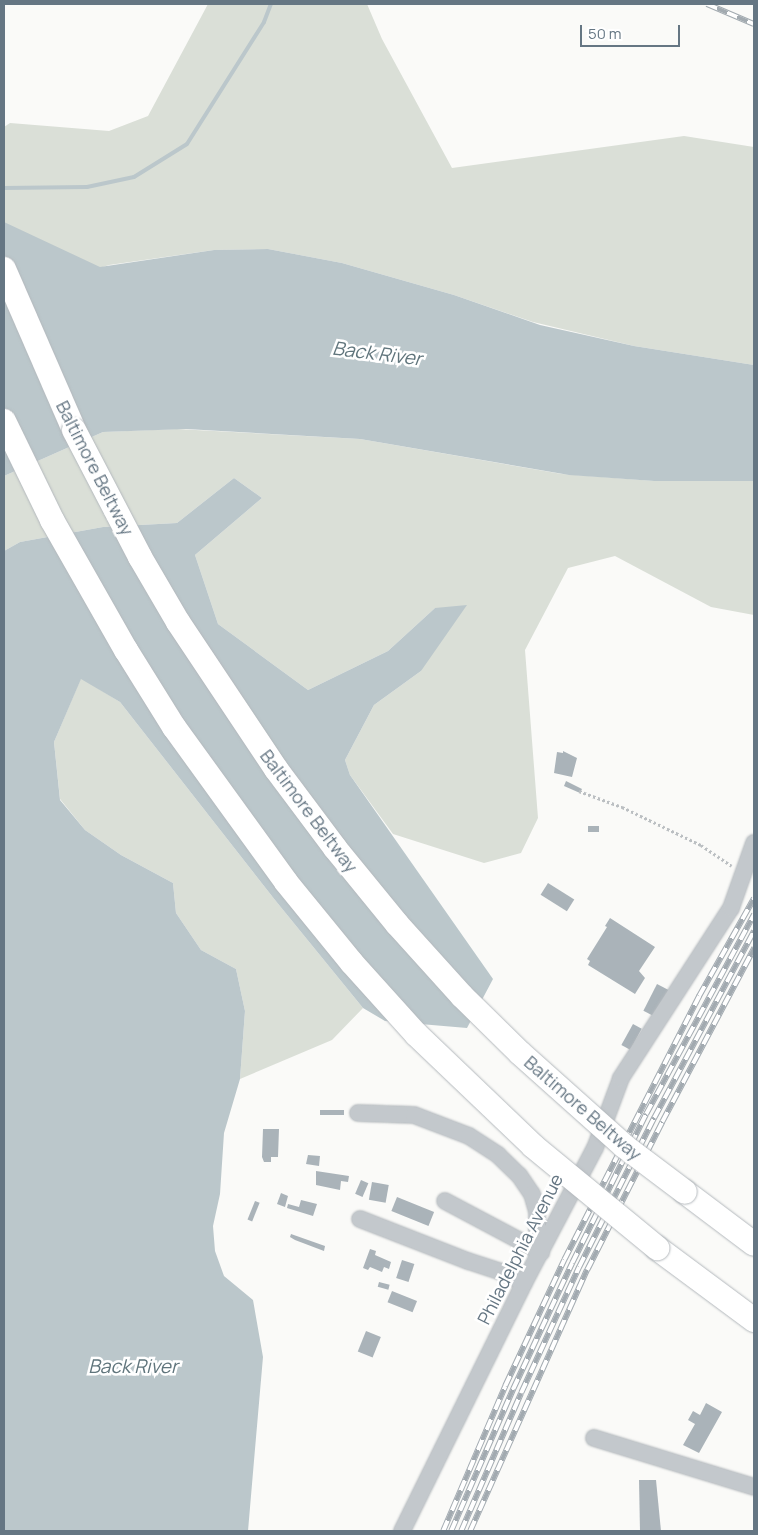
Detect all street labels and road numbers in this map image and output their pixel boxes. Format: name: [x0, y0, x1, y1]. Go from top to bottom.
street label: Baltimore Beltway: [52, 397, 138, 539]
street label: Baltimore Beltway: [256, 745, 362, 877]
street label: Baltimore Beltway: [520, 1051, 646, 1165]
street label: Philadelphia Avenue: [473, 1170, 567, 1328]

